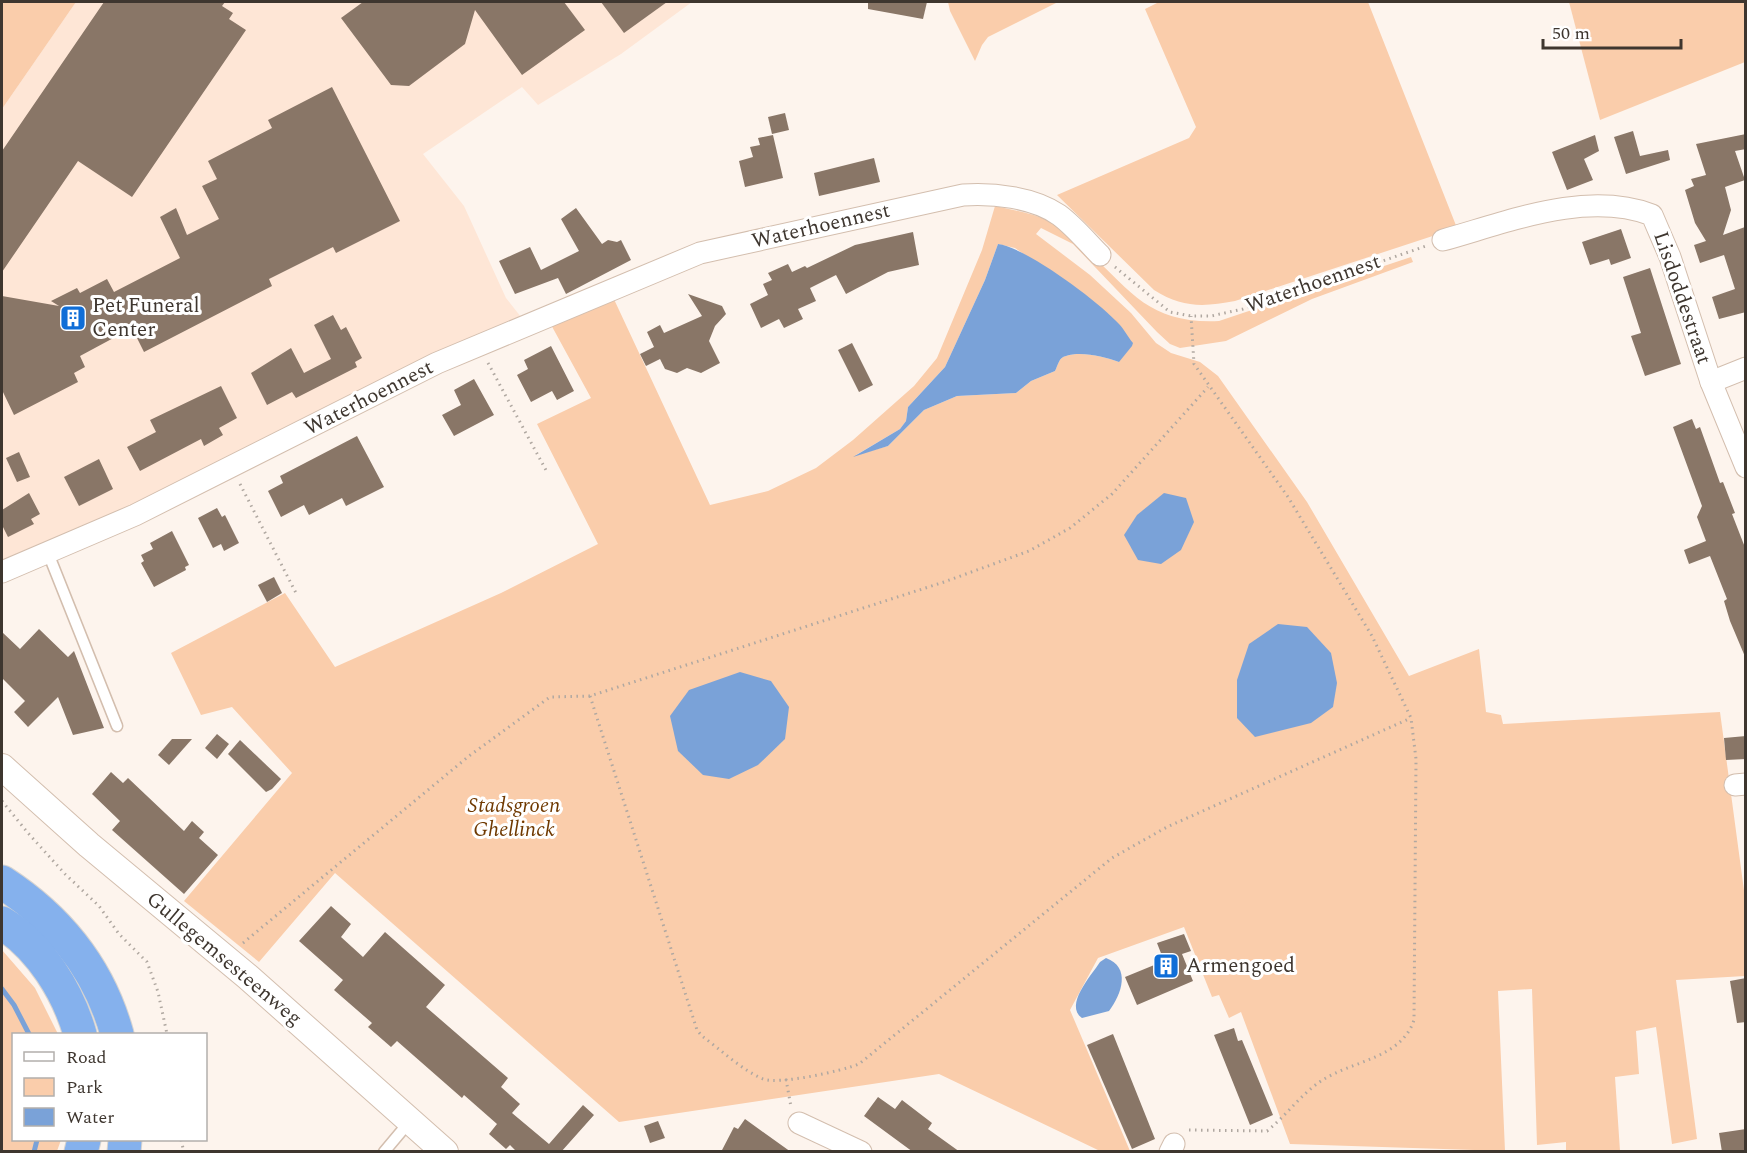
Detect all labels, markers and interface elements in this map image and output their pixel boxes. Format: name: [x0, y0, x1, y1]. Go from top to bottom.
scale bar: [1543, 12, 1681, 50]
text: 50 m: [1552, 20, 1590, 47]
street label: Waterhoennest: [749, 195, 893, 257]
street label: Lisdoddestraat: [1644, 227, 1720, 369]
street label: Waterhoennest: [1241, 246, 1385, 322]
place label: Pet Funeral Center: [92, 290, 200, 346]
building icon: Pet Funeral Center: [58, 303, 88, 333]
street label: Waterhoennest: [299, 352, 439, 444]
park label: Stadsgroen Ghellinck: [468, 790, 560, 846]
street label: Gullegemsesteenweg: [139, 884, 309, 1034]
place label: Armengoed: [1186, 950, 1295, 982]
building icon: Armengoed: [1151, 951, 1181, 981]
legend: [12, 1033, 207, 1141]
text: Road: [66, 1044, 107, 1071]
text: Park: [66, 1074, 103, 1101]
text: Water: [66, 1104, 114, 1131]

